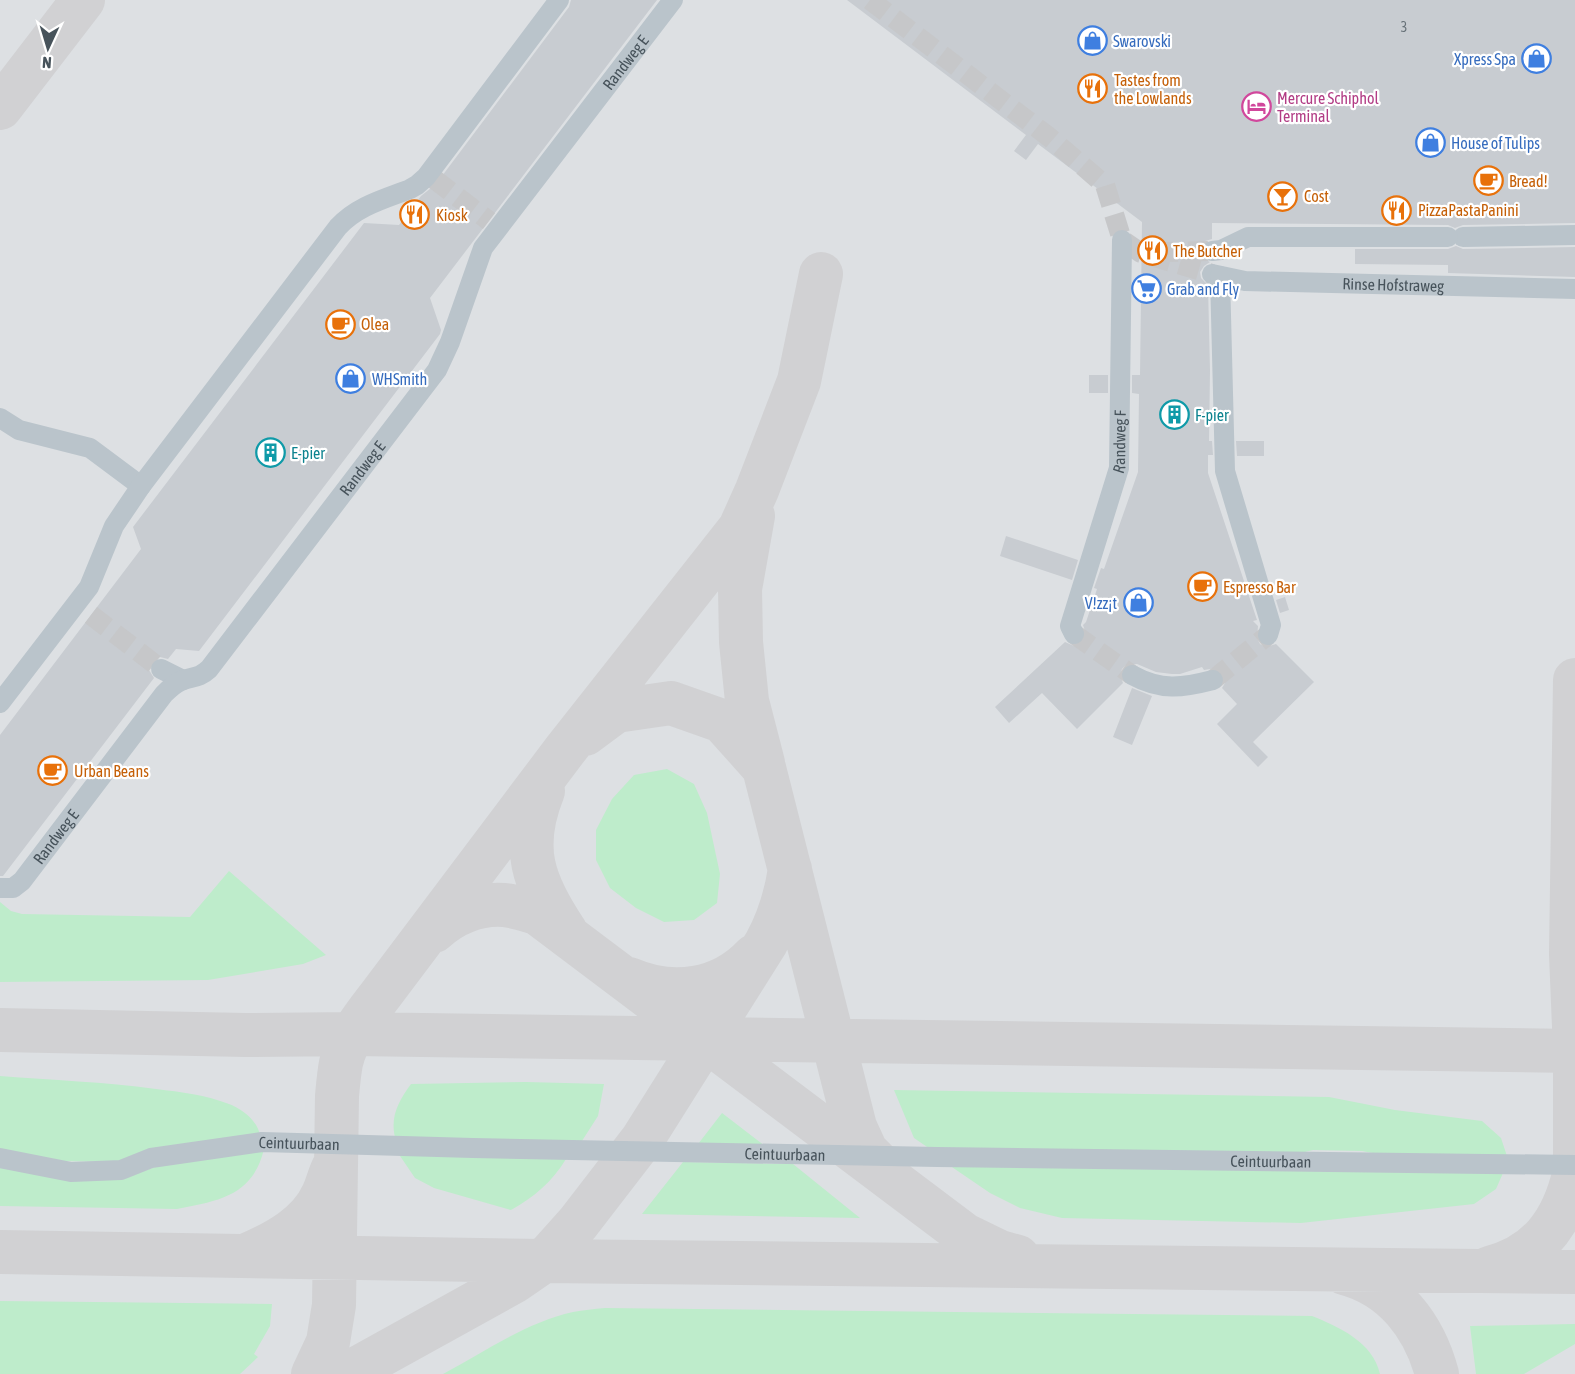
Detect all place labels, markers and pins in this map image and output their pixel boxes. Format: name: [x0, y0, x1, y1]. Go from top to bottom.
shop icon: Swarovski: [1076, 25, 1108, 57]
place label: Swarovski: [1113, 32, 1171, 50]
shop icon: Xpress Spa: [1521, 43, 1553, 75]
place label: Xpress Spa: [1454, 50, 1516, 69]
place label: Tastes from the Lowlands: [1114, 71, 1192, 107]
restaurant icon: Tastes from the Lowlands: [1077, 73, 1109, 105]
place label: Mercure Schiphol Terminal: [1277, 89, 1379, 125]
hotel icon: Mercure Schiphol Terminal: [1240, 91, 1272, 123]
shop icon: House of Tulips: [1414, 127, 1446, 159]
place label: House of Tulips: [1451, 134, 1540, 153]
cafe icon: Bread!: [1472, 165, 1504, 197]
place label: Bread!: [1509, 172, 1548, 190]
bar icon: Cost: [1267, 180, 1299, 212]
place label: Cost: [1304, 187, 1329, 205]
restaurant icon: PizzaPastaPanini: [1381, 194, 1413, 226]
restaurant icon: Kiosk: [399, 199, 431, 231]
place label: PizzaPastaPanini: [1418, 201, 1519, 219]
place label: Kiosk: [436, 206, 468, 224]
restaurant icon: The Butcher: [1136, 235, 1168, 267]
place label: The Butcher: [1173, 242, 1243, 260]
supermarket icon: Grab and Fly: [1130, 273, 1162, 305]
place label: Grab and Fly: [1167, 280, 1240, 299]
cafe icon: Olea: [324, 308, 356, 340]
place label: Olea: [361, 315, 389, 333]
shop icon: WHSmith: [335, 363, 367, 395]
place label: WHSmith: [372, 370, 427, 388]
building icon: F-pier: [1158, 399, 1190, 431]
place label: F-pier: [1195, 406, 1229, 425]
building icon: E-pier: [254, 437, 286, 469]
place label: E-pier: [291, 444, 325, 463]
cafe icon: Espresso Bar: [1186, 571, 1218, 603]
place label: Espresso Bar: [1223, 578, 1296, 597]
shop icon: V!zz¡t: [1122, 587, 1154, 619]
place label: V!zz¡t: [1085, 594, 1117, 612]
cafe icon: Urban Beans: [37, 755, 69, 787]
place label: Urban Beans: [74, 762, 149, 780]

